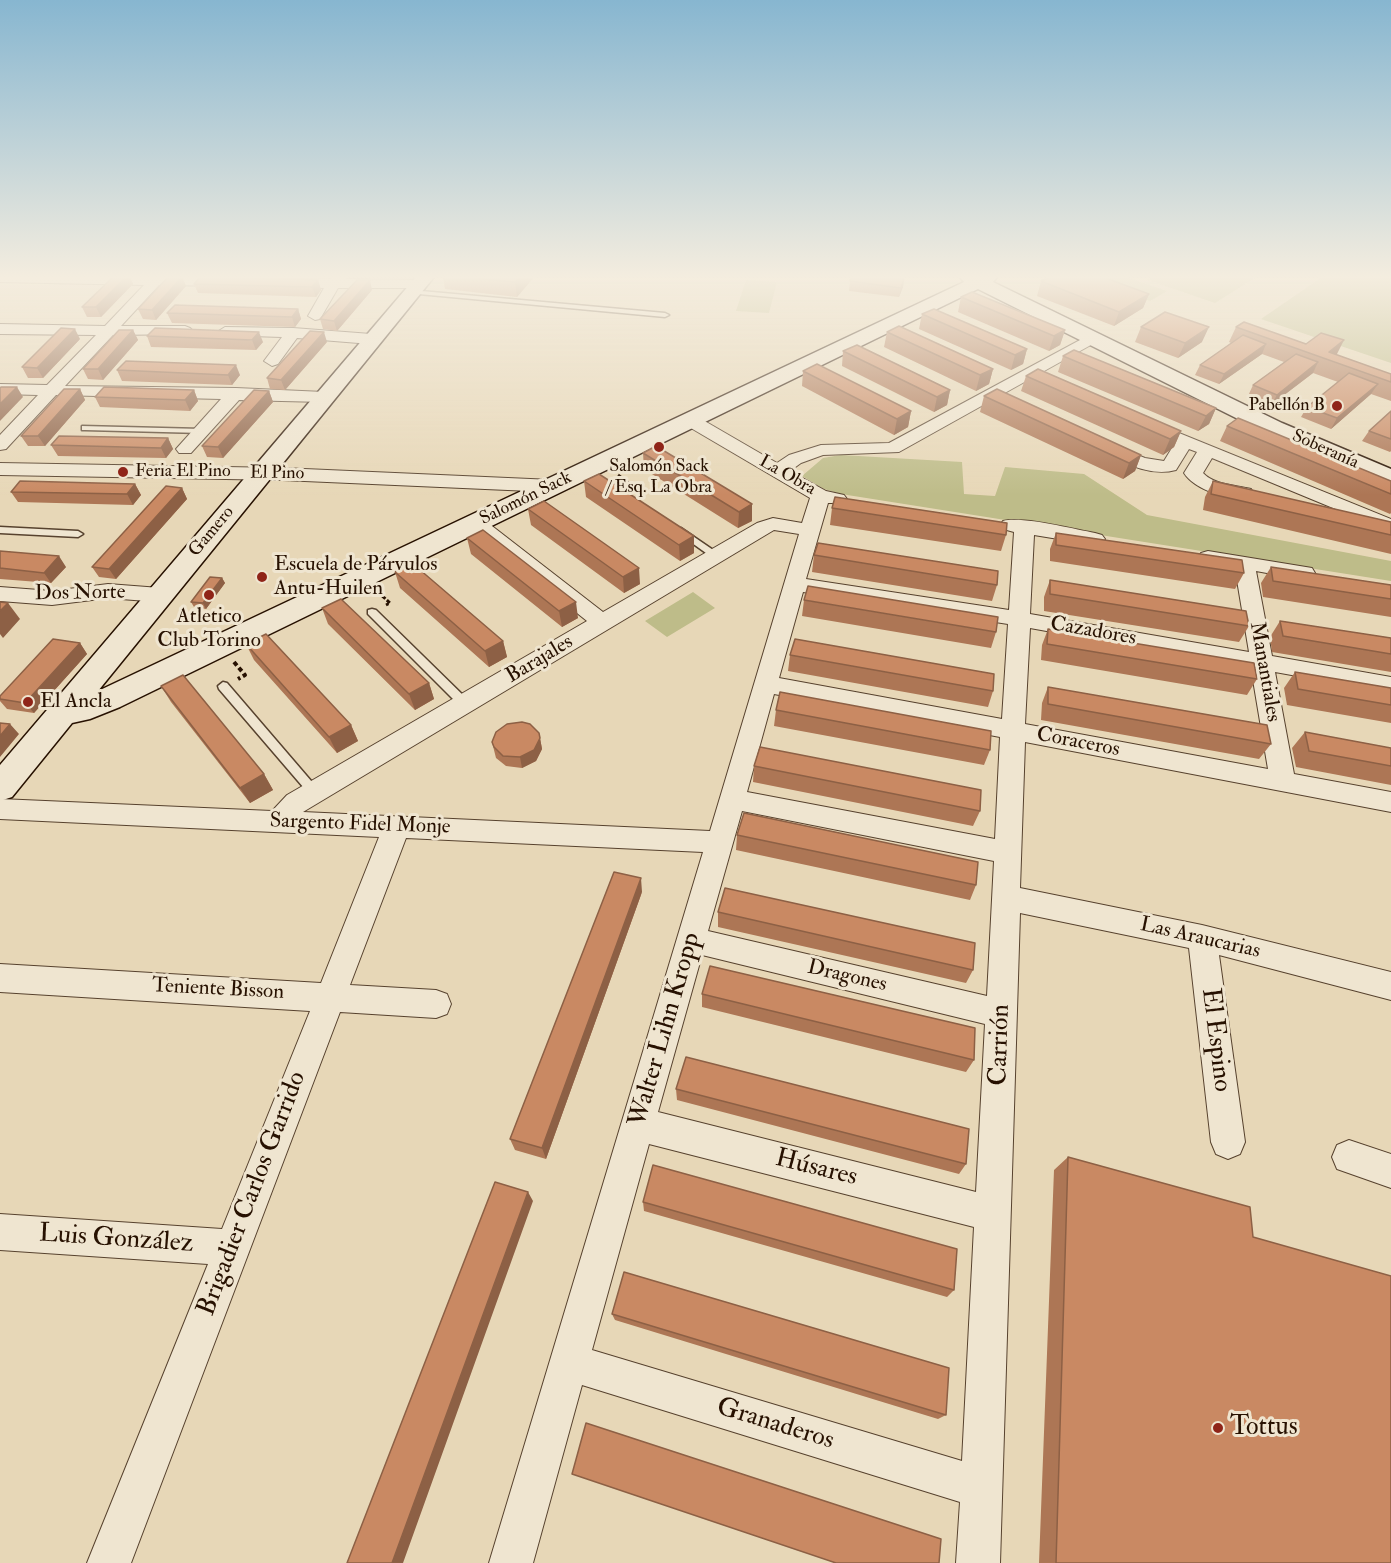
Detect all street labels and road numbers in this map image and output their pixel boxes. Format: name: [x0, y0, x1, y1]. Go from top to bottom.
street label: Soberanía: [1288, 426, 1362, 474]
street label: La Obra: [755, 451, 819, 501]
street label: El Pino: [250, 463, 304, 485]
street label: Salomón Sack: [477, 467, 575, 531]
street label: Gamero: [185, 502, 239, 562]
street label: Dos Norte: [34, 581, 126, 607]
street label: Cazadores: [1048, 612, 1138, 652]
street label: Manantiales: [1243, 620, 1285, 724]
street label: Barajales: [502, 630, 578, 690]
street label: Coraceros: [1034, 723, 1122, 763]
street label: Sargento Fidel Monje: [269, 809, 451, 841]
street label: Las Araucarias: [1137, 913, 1263, 965]
street label: Walter Lihn Kropp: [623, 929, 709, 1131]
street label: Dragones: [805, 956, 889, 998]
street label: Teniente Bisson: [151, 974, 285, 1006]
street label: El Espino: [1193, 986, 1237, 1094]
street label: Carrión: [984, 1004, 1018, 1086]
street label: Brigadier Carlos Garrido: [192, 1067, 314, 1321]
street label: Húsares: [772, 1144, 860, 1194]
street label: Luis González: [38, 1219, 194, 1261]
street label: Granaderos: [713, 1392, 837, 1458]

